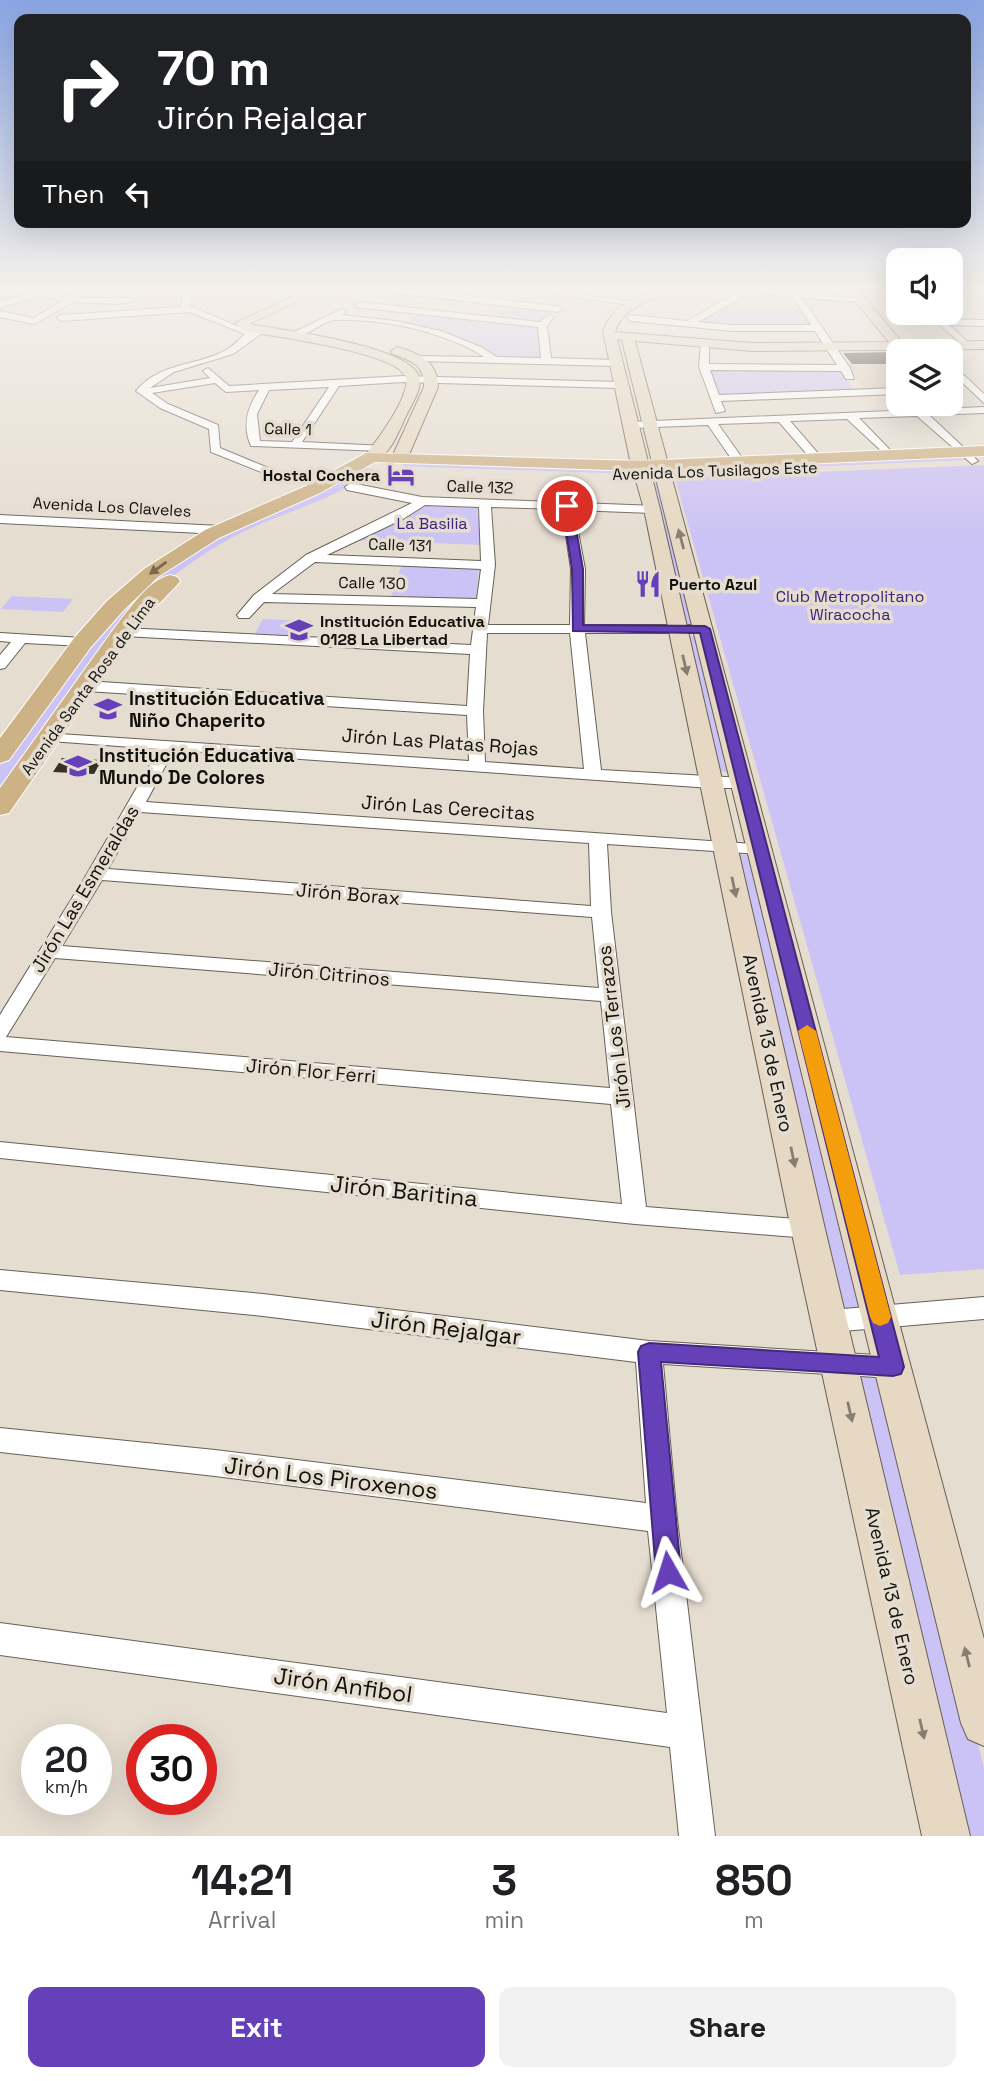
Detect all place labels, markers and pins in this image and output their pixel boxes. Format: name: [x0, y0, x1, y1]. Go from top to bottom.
hotel icon: Hostal Cochera: [386, 460, 416, 490]
place label: Hostal Cochera: [263, 465, 380, 486]
pin: [537, 476, 597, 536]
restaurant icon: Puerto Azul: [633, 569, 663, 599]
place label: Puerto Azul: [669, 574, 757, 595]
place label: Institución Educativa 0128 La Libertad: [320, 611, 485, 650]
school or university icon: Institución Educativa 0128 La Libertad: [284, 615, 314, 645]
place label: Institución Educativa Niño Chaperito: [129, 686, 325, 733]
school or university icon: Institución Educativa Niño Chaperito: [93, 694, 123, 724]
place label: Institución Educativa Mundo De Colores: [99, 743, 295, 790]
school or university icon: Institución Educativa Mundo De Colores: [63, 751, 93, 781]

